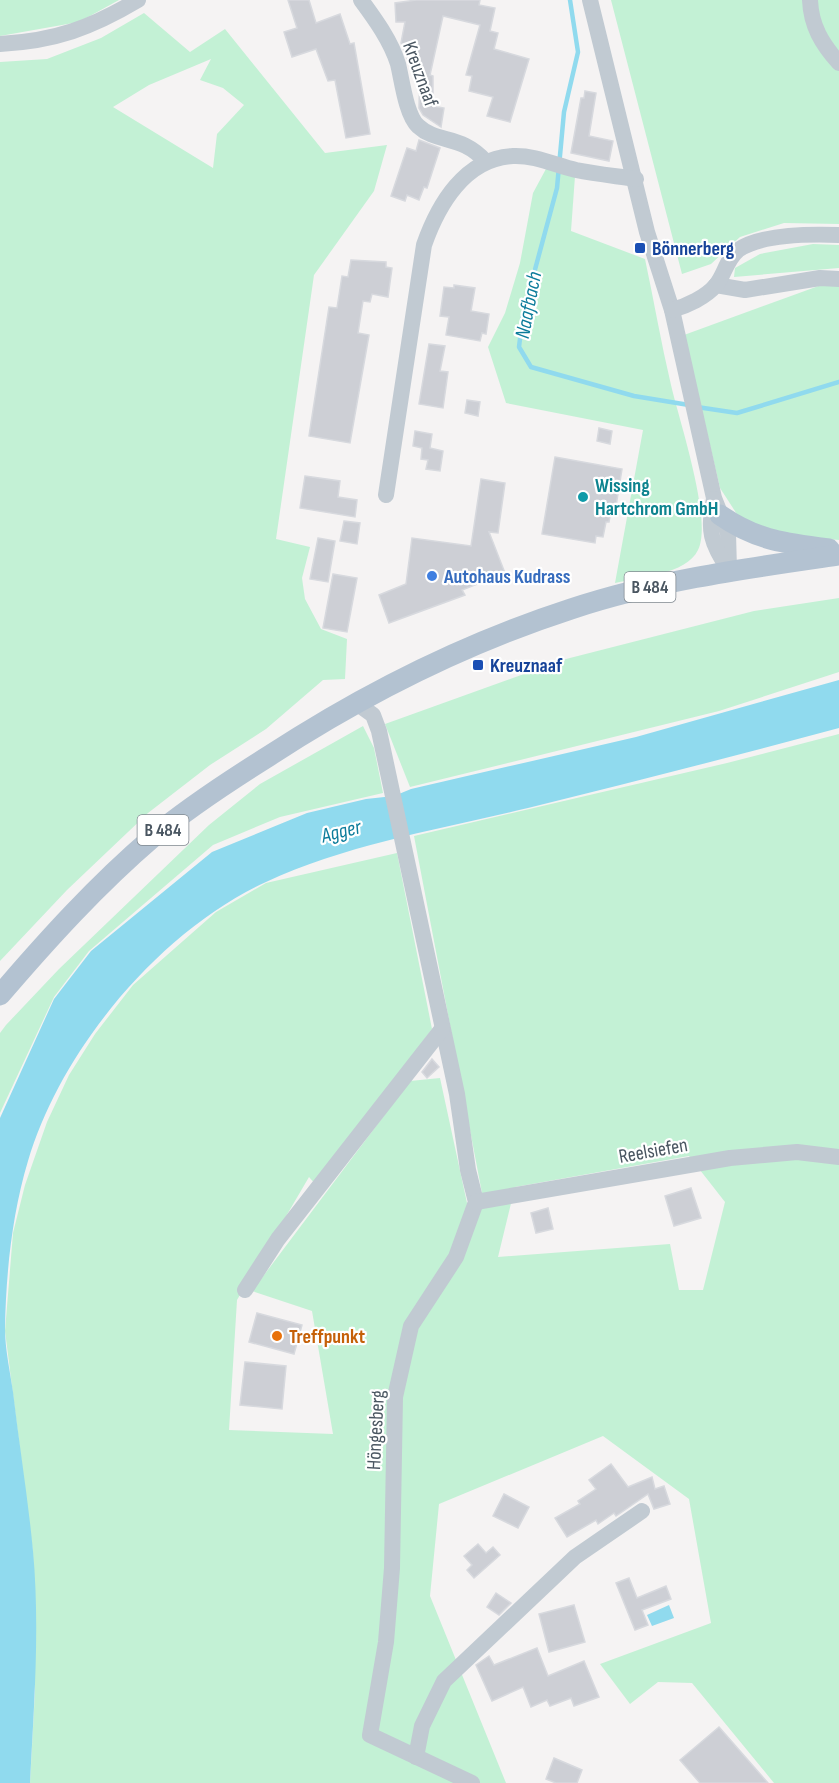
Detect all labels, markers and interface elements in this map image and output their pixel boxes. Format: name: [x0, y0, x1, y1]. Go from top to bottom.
street label: Kreuznaaf: [397, 38, 443, 110]
place label: Bönnerberg: [652, 237, 735, 261]
marker: Bönnerberg: [633, 241, 647, 255]
water label: Naafbach: [510, 269, 547, 341]
place label: Wissing Hartchrom GmbH: [595, 474, 718, 521]
marker: Wissing Hartchrom GmbH: [576, 490, 590, 504]
place label: Autohaus Kudrass: [443, 565, 571, 589]
marker: Autohaus Kudrass: [425, 569, 439, 583]
road number: B 484: [624, 572, 676, 602]
place label: Kreuznaaf: [490, 654, 563, 678]
marker: Kreuznaaf: [471, 658, 485, 672]
water label: Agger: [318, 814, 365, 849]
road number: B 484: [138, 815, 188, 845]
street label: Reelsiefen: [617, 1133, 690, 1169]
place label: Treffpunkt: [289, 1325, 365, 1349]
marker: Treffpunkt: [270, 1329, 284, 1343]
street label: Höngesberg: [362, 1390, 390, 1470]

